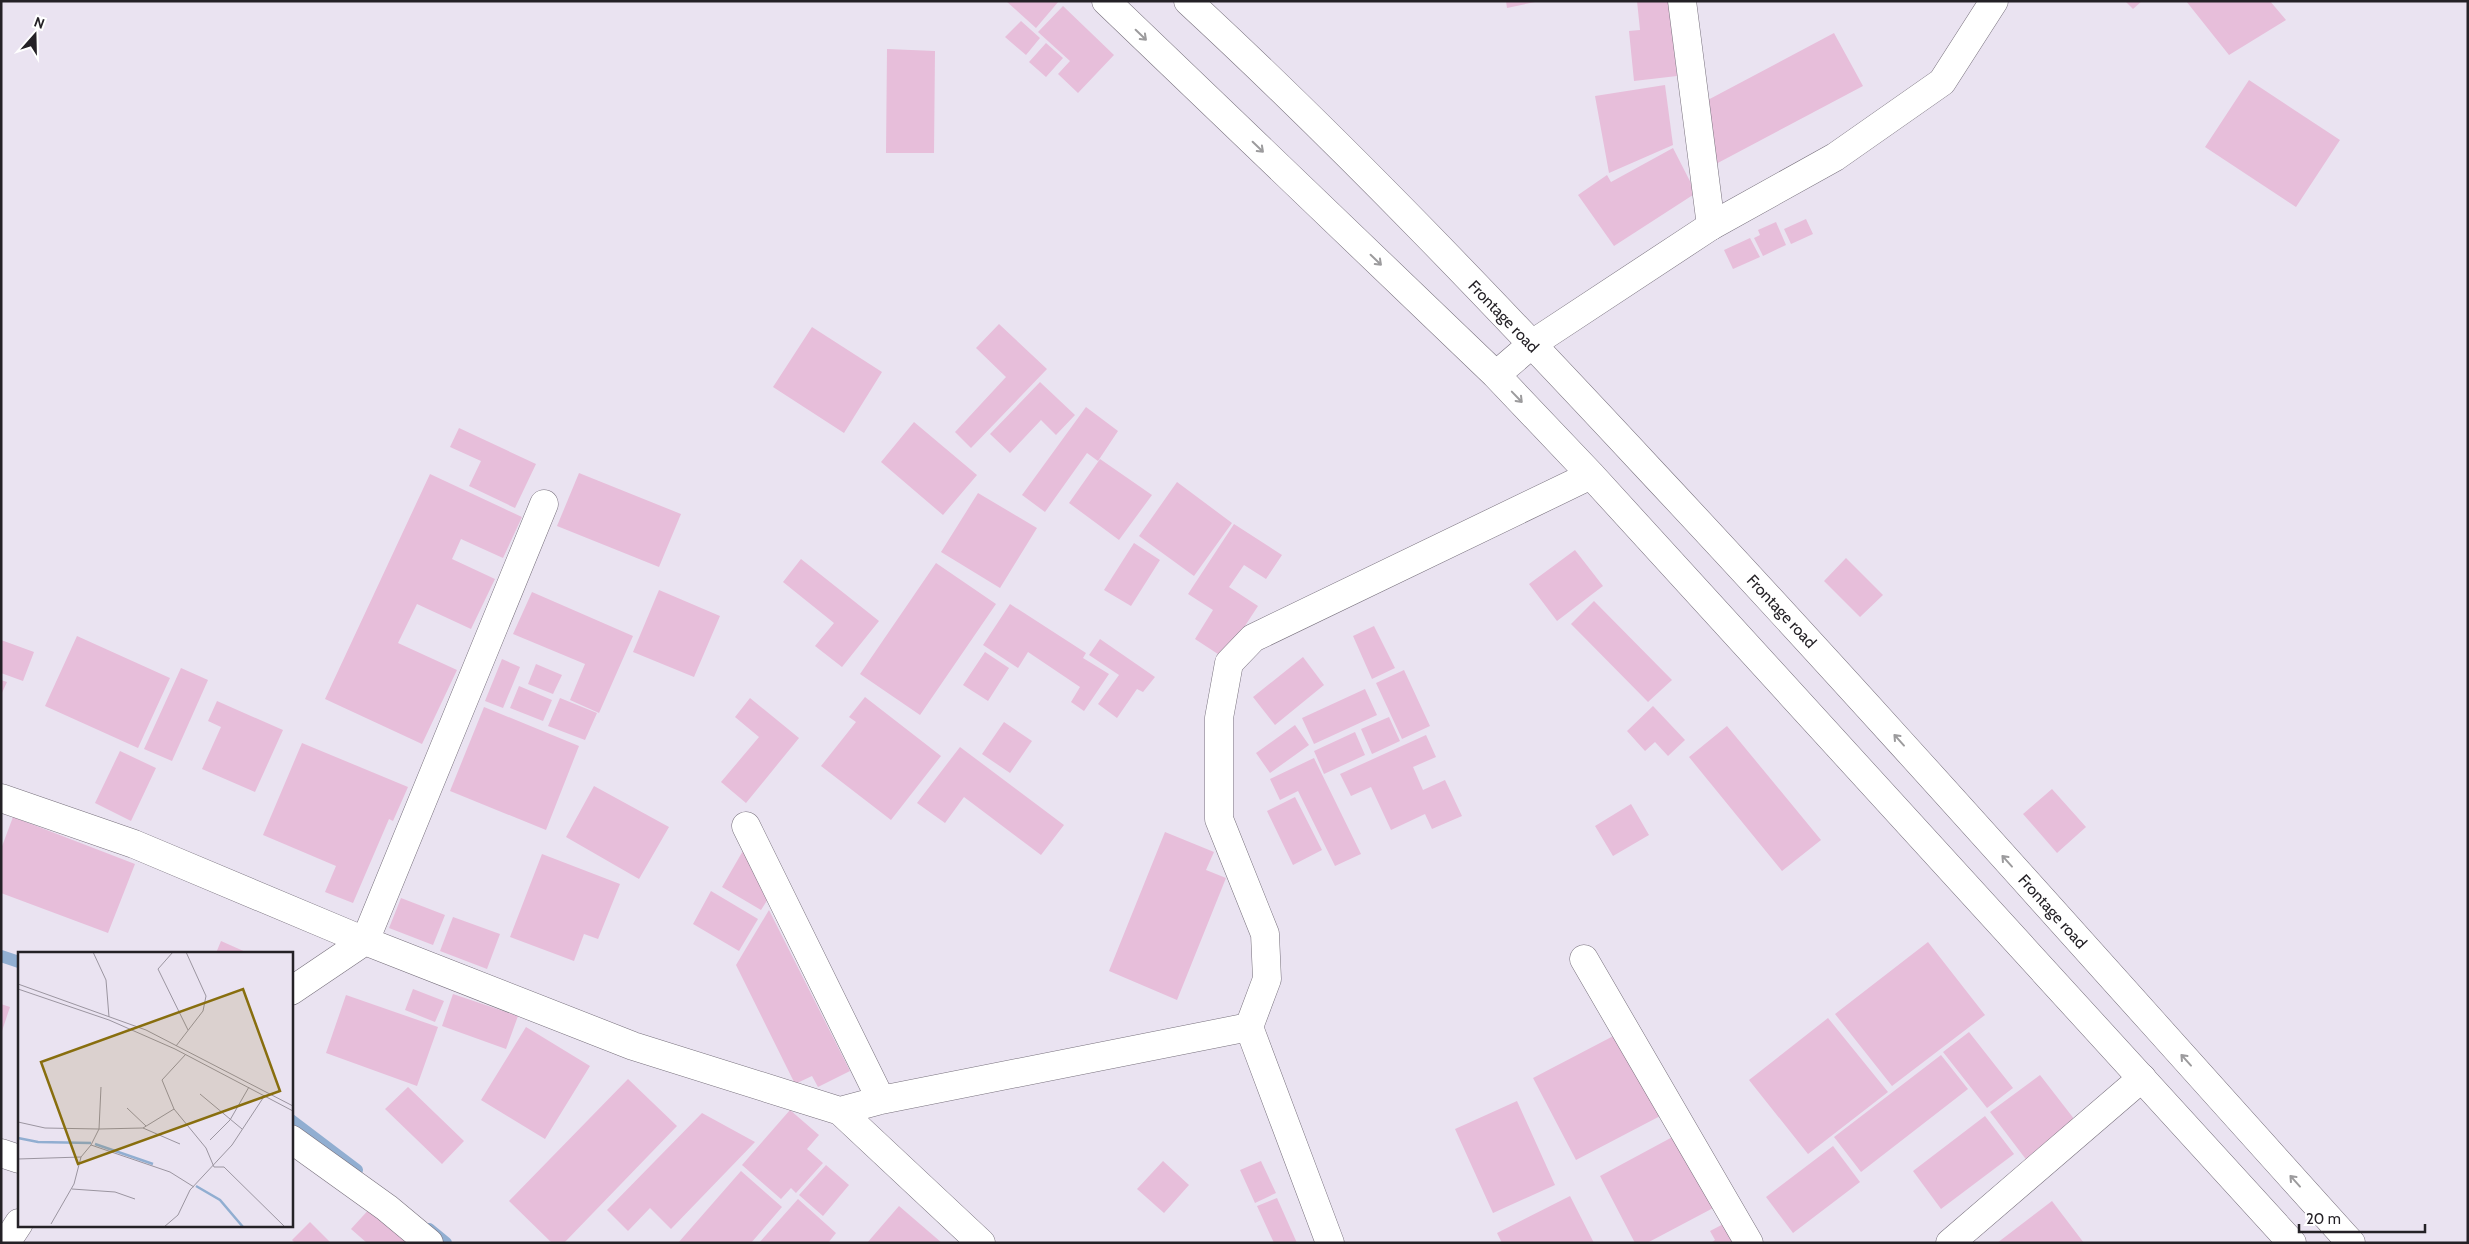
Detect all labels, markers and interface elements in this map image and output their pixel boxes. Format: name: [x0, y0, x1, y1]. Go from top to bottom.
north arrow: [10, 10, 60, 60]
text: N: [32, 13, 47, 33]
one-way arrow: [1134, 29, 1147, 41]
one-way arrow: [1252, 141, 1265, 153]
one-way arrow: [1369, 254, 1382, 266]
street label: Frontage road: [1464, 276, 1543, 356]
one-way arrow: [1511, 391, 1523, 404]
street label: Frontage road: [1743, 571, 1820, 652]
one-way arrow: [1893, 733, 1905, 746]
one-way arrow: [2001, 854, 2013, 867]
street label: Frontage road: [2014, 870, 2091, 952]
inset map: [18, 952, 292, 1226]
one-way arrow: [2180, 1053, 2192, 1066]
one-way arrow: [2289, 1174, 2300, 1187]
scale bar: [2299, 1202, 2425, 1234]
text: 20 m: [2306, 1210, 2341, 1228]

